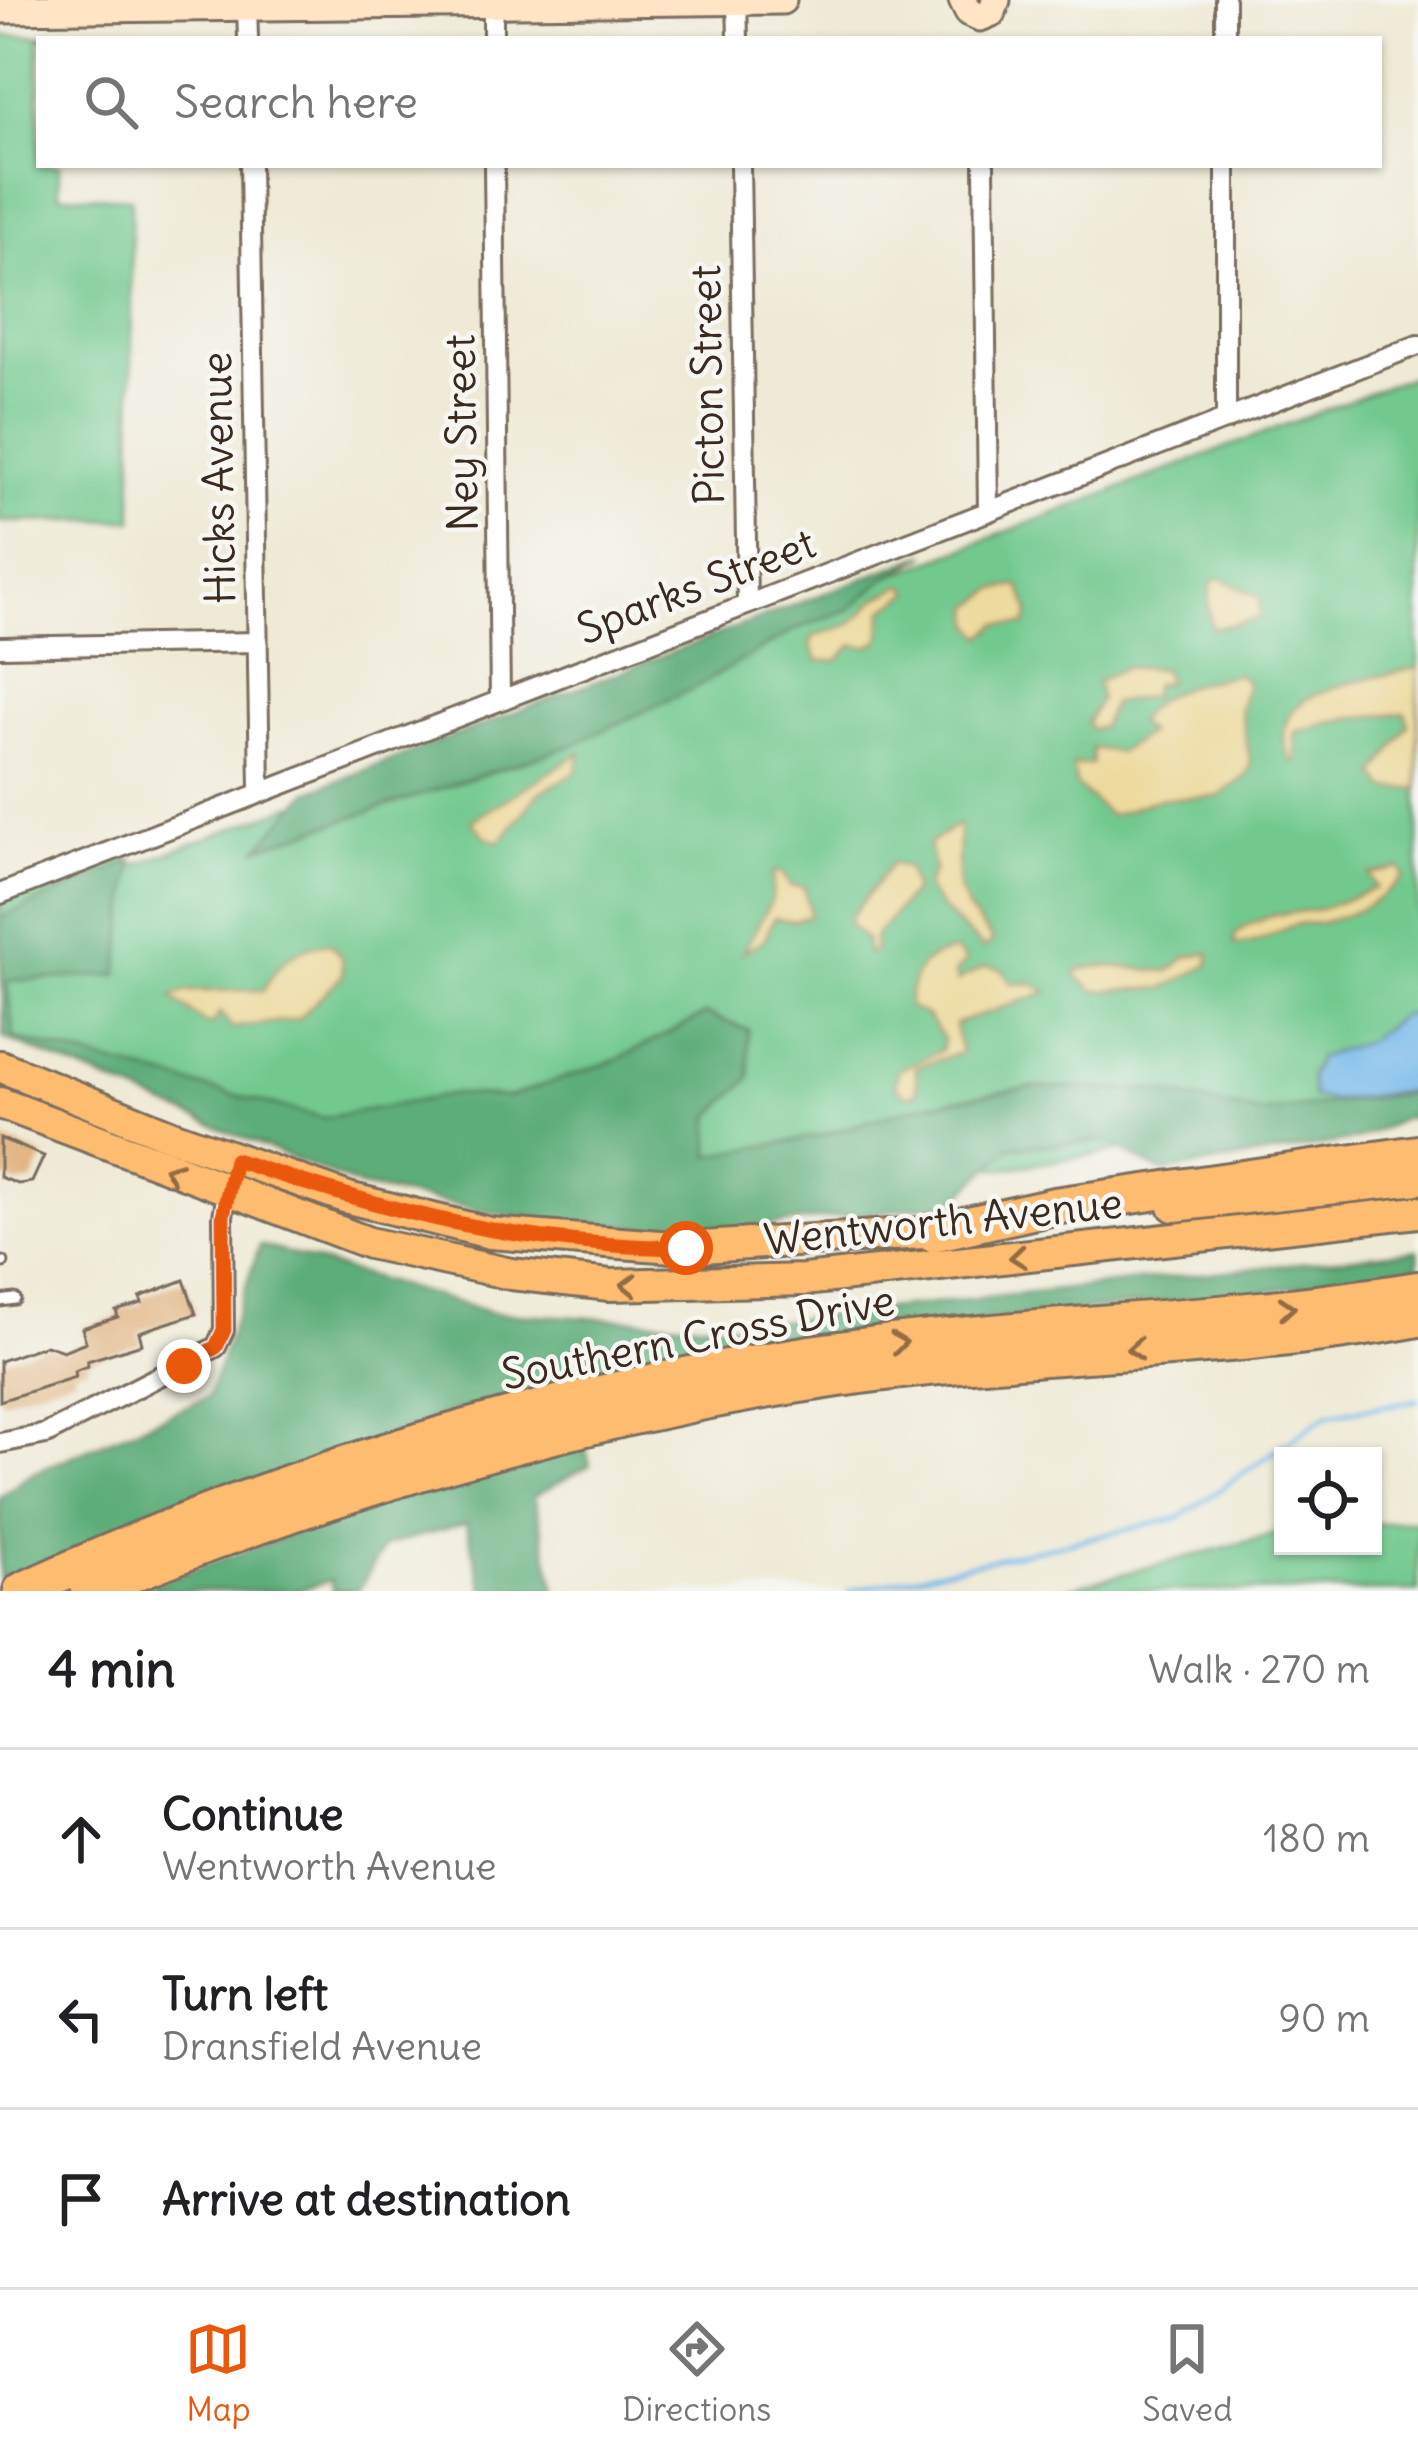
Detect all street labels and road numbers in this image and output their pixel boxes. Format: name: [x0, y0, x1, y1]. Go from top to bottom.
street label: Picton Street: [679, 264, 735, 506]
street label: Ney Street: [433, 334, 489, 532]
street label: Hicks Avenue: [190, 351, 246, 605]
street label: Sparks Street: [569, 517, 823, 655]
street label: Wentworth Avenue: [761, 1176, 1125, 1266]
street label: Southern Cross Drive: [497, 1273, 899, 1401]

